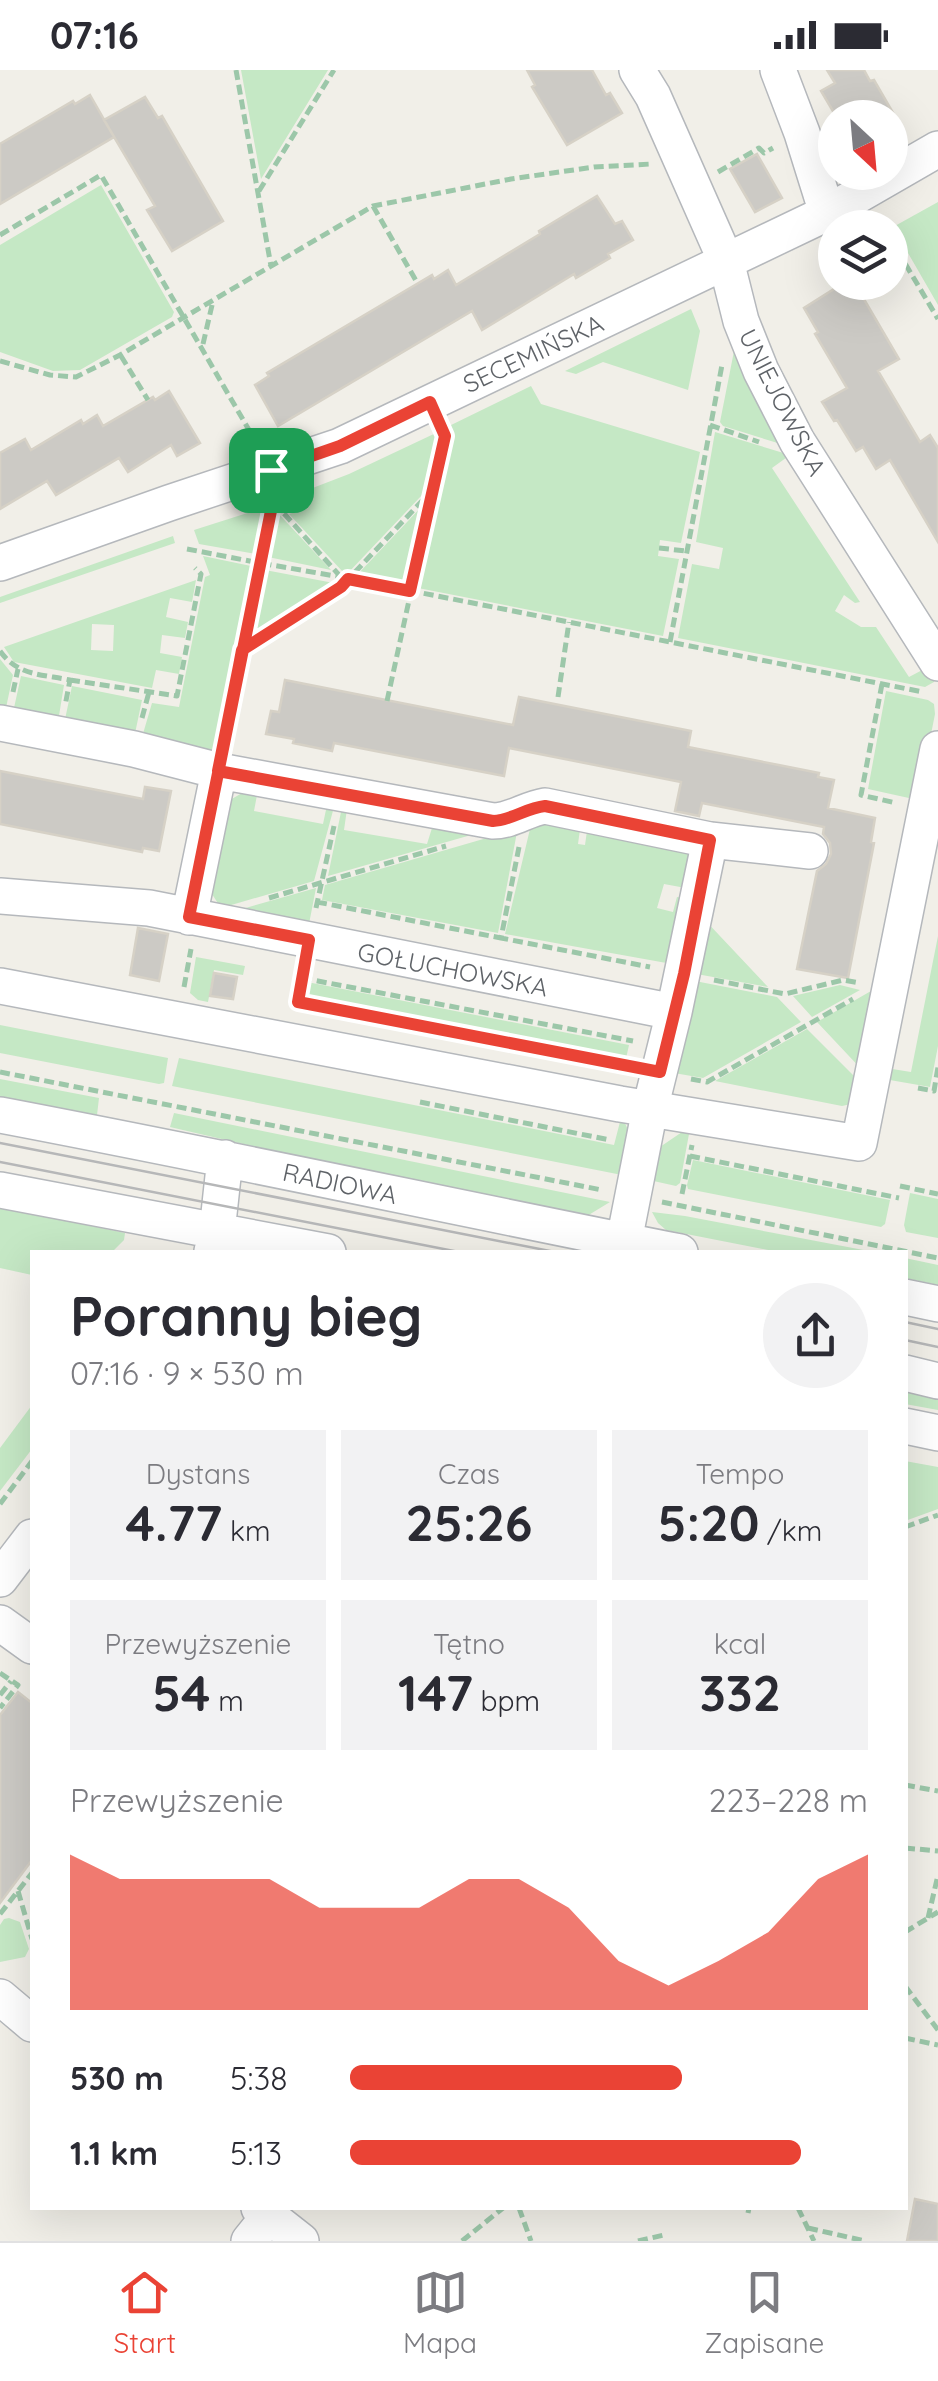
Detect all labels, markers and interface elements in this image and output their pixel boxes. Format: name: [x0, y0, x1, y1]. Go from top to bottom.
text: 07:16: [50, 11, 139, 59]
north arrow: [818, 100, 908, 190]
map controls: [818, 100, 908, 300]
button: layers: [818, 210, 908, 300]
street label: SECEMIŃSKA: [458, 307, 608, 399]
street label: UNIEJOWSKA: [733, 323, 833, 481]
pin: [229, 428, 314, 513]
icon: arrive: [244, 443, 299, 498]
street label: GOŁUCHOWSKA: [355, 935, 551, 1003]
street label: RADIOWA: [280, 1156, 400, 1210]
text: Poranny bieg: [70, 1281, 422, 1350]
button: share: [763, 1283, 868, 1388]
text: 07:16 · 9 × 530 m: [70, 1353, 304, 1393]
text: Dystans: [146, 1456, 250, 1491]
text: Czas: [438, 1456, 500, 1491]
text: Tempo: [696, 1456, 784, 1491]
text: 4.77: [126, 1491, 222, 1554]
text: 25:26: [406, 1491, 533, 1554]
text: 5:20: [658, 1491, 759, 1554]
text: km: [222, 1513, 270, 1548]
text: /km: [759, 1513, 822, 1548]
text: Przewyższenie: [105, 1626, 291, 1661]
text: Tętno: [433, 1626, 505, 1661]
text: kcal: [714, 1626, 766, 1661]
text: 54: [152, 1661, 211, 1724]
text: 147: [398, 1661, 473, 1724]
text: 332: [699, 1661, 781, 1724]
text: m: [211, 1683, 244, 1718]
text: bpm: [473, 1683, 540, 1718]
text: Przewyższenie: [70, 1780, 284, 1820]
text: 223–228 m: [709, 1780, 868, 1820]
text: 530 m: [70, 2058, 164, 2098]
text: 5:38: [230, 2058, 287, 2098]
text: 1.1 km: [70, 2133, 158, 2173]
text: 5:13: [230, 2133, 282, 2173]
tab: Start: [114, 2265, 176, 2360]
tab: Mapa: [403, 2265, 477, 2360]
tab: Zapisane: [704, 2265, 824, 2360]

